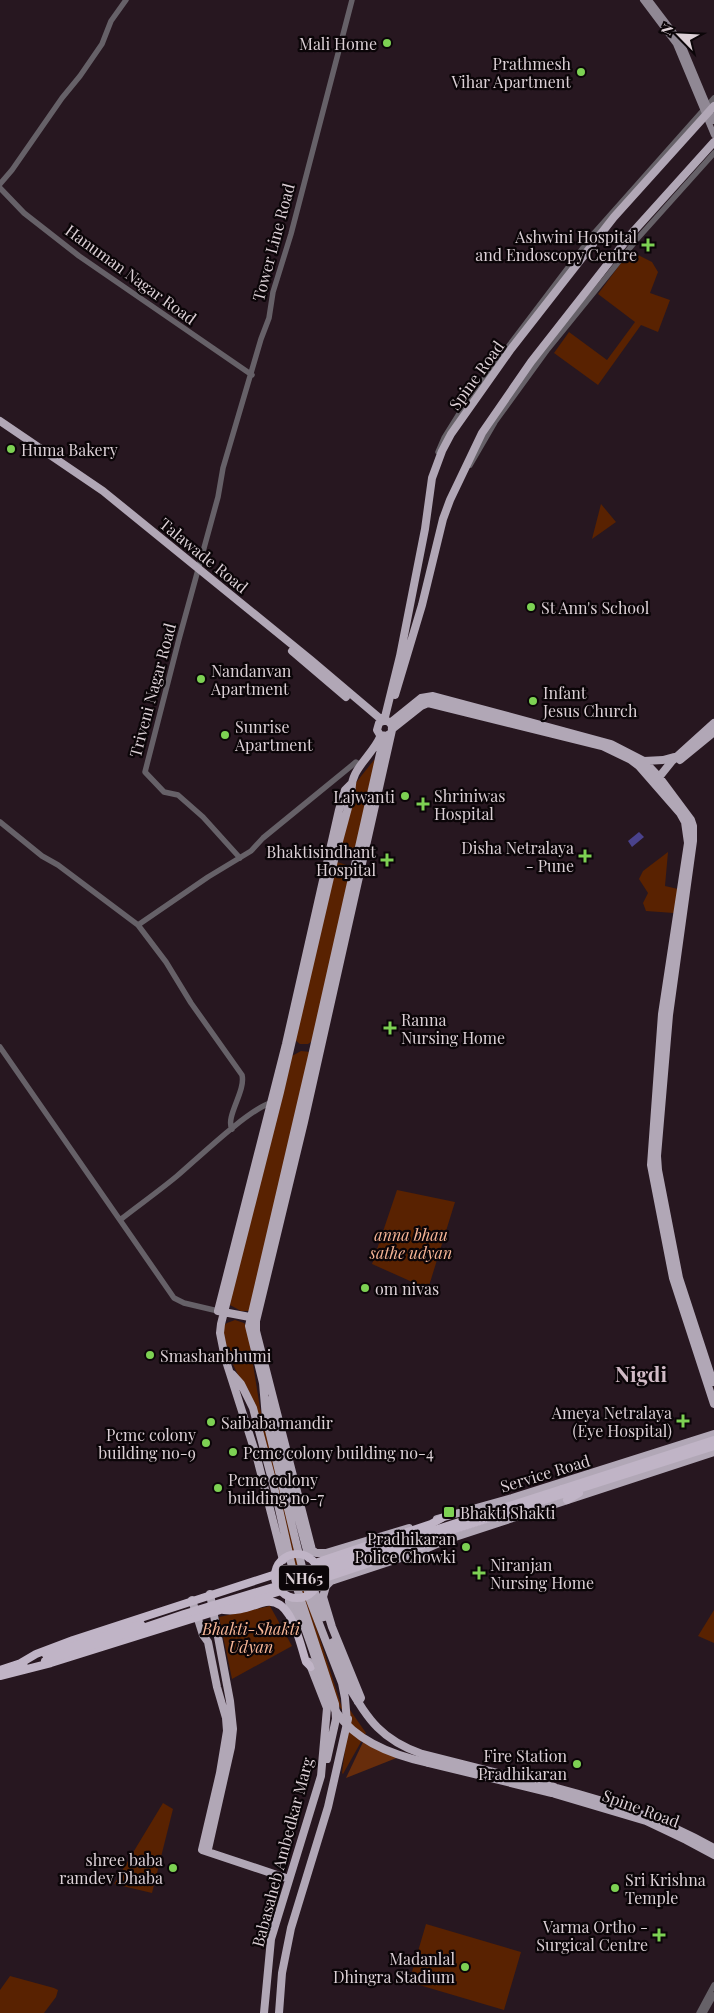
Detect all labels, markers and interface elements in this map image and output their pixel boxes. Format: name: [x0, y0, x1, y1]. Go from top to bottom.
north arrow: [654, 10, 704, 60]
text: N: [656, 21, 677, 38]
place label: Mali Home: [299, 33, 377, 54]
marker: Mali Home: [381, 37, 393, 49]
place label: Prathmesh Vihar Apartment: [450, 53, 572, 92]
marker: Prathmesh Vihar Apartment: [575, 66, 587, 78]
street label: Tower Line Road: [247, 181, 299, 303]
street label: Hanuman Nagar Road: [61, 219, 201, 329]
place label: Ashwini Hospital and Endoscopy Centre: [475, 226, 637, 265]
marker: Ashwini Hospital and Endoscopy Centre: [641, 238, 655, 252]
street label: Spine Road: [444, 336, 508, 414]
place label: Huma Bakery: [21, 439, 118, 460]
marker: Huma Bakery: [5, 443, 17, 455]
street label: Talawade Road: [155, 513, 253, 597]
place label: St Ann's School: [541, 597, 650, 618]
marker: St Ann's School: [525, 601, 537, 613]
street label: Triveni Nagar Road: [124, 621, 180, 759]
place label: Nandanvan Apartment: [210, 660, 292, 699]
marker: Nandanvan Apartment: [195, 673, 207, 685]
place label: Infant Jesus Church: [542, 682, 638, 721]
marker: Infant Jesus Church: [527, 695, 539, 707]
place label: Sunrise Apartment: [234, 716, 313, 755]
marker: Sunrise Apartment: [219, 729, 231, 741]
place label: Shriniwas Hospital: [434, 785, 505, 824]
place label: Lajwanti: [333, 786, 395, 807]
marker: Lajwanti: [399, 790, 411, 802]
marker: Shriniwas Hospital: [416, 797, 430, 811]
place label: Disha Netralaya - Pune: [461, 837, 574, 876]
place label: Bhaktisindhant Hospital: [266, 841, 376, 880]
marker: Disha Netralaya - Pune: [578, 849, 592, 863]
marker: Bhaktisindhant Hospital: [380, 853, 394, 867]
place label: Ranna Nursing Home: [401, 1009, 505, 1048]
marker: Ranna Nursing Home: [383, 1021, 397, 1035]
park label: anna bhau sathe udyan: [369, 1224, 452, 1263]
place label: om nivas: [375, 1278, 439, 1299]
marker: om nivas: [359, 1282, 371, 1294]
place label: Smashanbhumi: [160, 1345, 272, 1366]
marker: Smashanbhumi: [144, 1349, 156, 1361]
district label: Nigdi: [615, 1359, 667, 1387]
place label: Ameya Netralaya (Eye Hospital): [551, 1402, 672, 1441]
place label: Saibaba mandir: [221, 1412, 333, 1433]
marker: Ameya Netralaya (Eye Hospital): [676, 1414, 690, 1428]
marker: Saibaba mandir: [205, 1416, 217, 1428]
place label: Pcmc colony building no-9: [98, 1424, 196, 1463]
marker: Pcmc colony building no-9: [200, 1437, 212, 1449]
place label: Pcmc colony building no-4: [243, 1442, 434, 1463]
marker: Pcmc colony building no-4: [227, 1446, 239, 1458]
street label: Service Road: [498, 1449, 592, 1497]
place label: Pcmc colony building no-7: [228, 1469, 325, 1508]
marker: Pcmc colony building no-7: [212, 1482, 224, 1494]
place label: Bhakti Shakti: [460, 1502, 556, 1523]
marker: Bhakti Shakti: [442, 1505, 456, 1519]
place label: Pradhikaran Police Chowki: [355, 1528, 456, 1567]
marker: Pradhikaran Police Chowki: [460, 1541, 472, 1553]
place label: Niranjan Nursing Home: [490, 1554, 594, 1593]
road number: NH65: [279, 1566, 329, 1590]
marker: Niranjan Nursing Home: [472, 1566, 486, 1580]
park label: Bhakti-Shakti Udyan: [201, 1618, 301, 1657]
place label: Fire Station Pradhikaran: [478, 1745, 567, 1784]
street label: Babasaheb Ambedkar Marg: [247, 1754, 318, 1949]
marker: Fire Station Pradhikaran: [571, 1758, 583, 1770]
street label: Spine Road: [600, 1784, 682, 1832]
place label: shree baba ramdev Dhaba: [59, 1849, 163, 1888]
marker: shree baba ramdev Dhaba: [167, 1862, 179, 1874]
place label: Sri Krishna Temple: [625, 1869, 706, 1908]
marker: Sri Krishna Temple: [609, 1882, 621, 1894]
place label: Varma Ortho - Surgical Centre: [536, 1916, 648, 1955]
marker: Varma Ortho - Surgical Centre: [652, 1928, 666, 1942]
place label: Madanlal Dhingra Stadium: [333, 1948, 455, 1987]
marker: Madanlal Dhingra Stadium: [459, 1961, 471, 1973]

